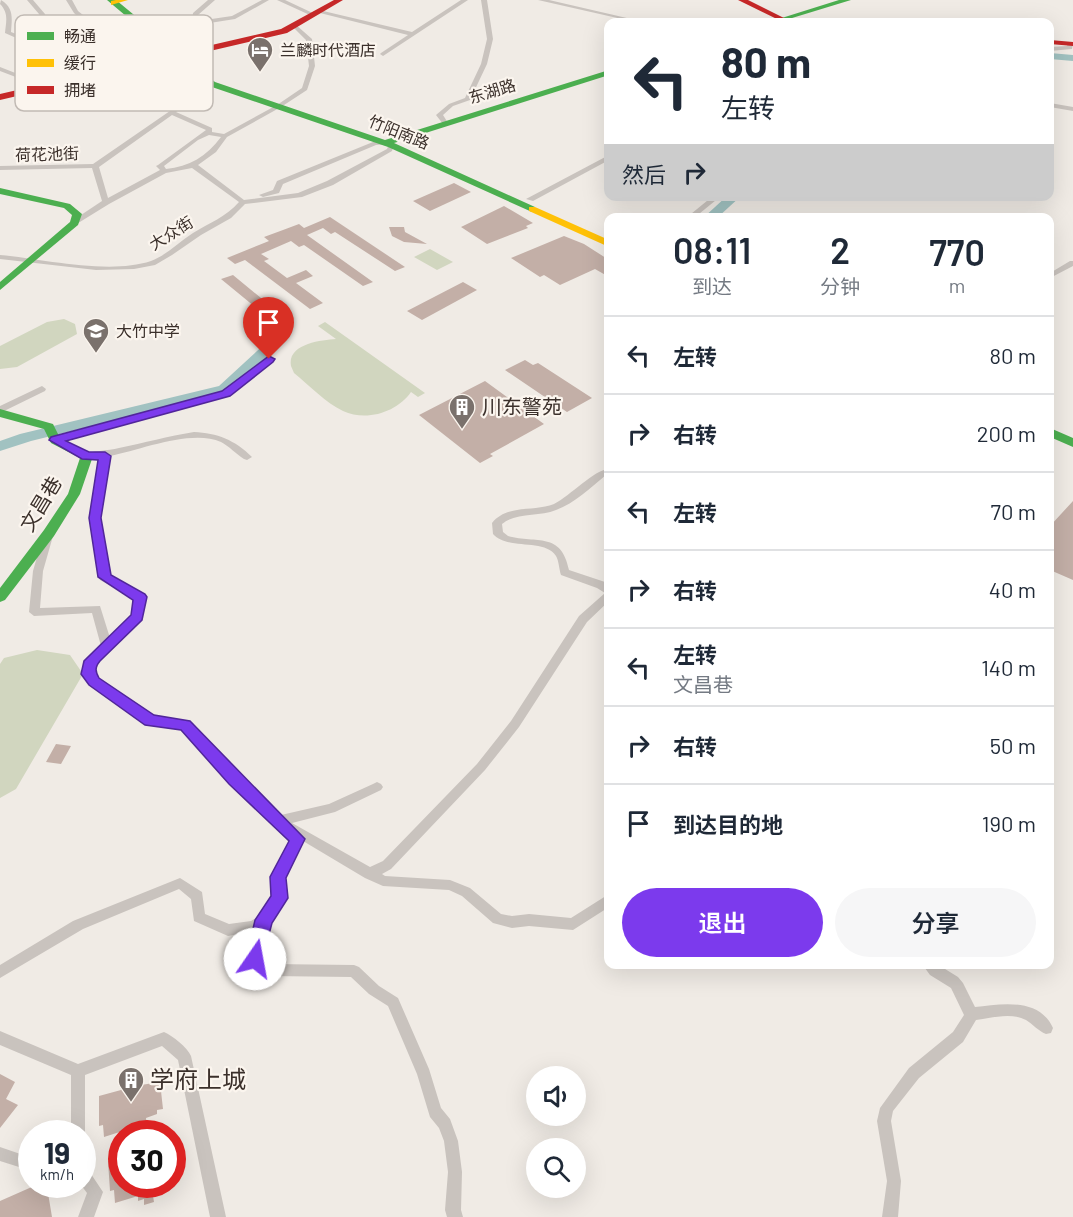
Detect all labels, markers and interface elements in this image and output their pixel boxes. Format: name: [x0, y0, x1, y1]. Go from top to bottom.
legend: [15, 15, 213, 111]
text: 畅通: [64, 26, 96, 45]
hotel icon: 兰麟时代酒店: [245, 35, 275, 73]
text: 80 m: [721, 36, 811, 86]
place label: 兰麟时代酒店: [280, 40, 376, 59]
icon: left: [622, 42, 700, 120]
text: 缓行: [64, 53, 96, 72]
street label: 东湖路: [466, 74, 518, 107]
text: 拥堵: [64, 80, 96, 99]
text: 左转: [721, 91, 775, 123]
street label: 竹阳南路: [366, 111, 432, 152]
street label: 荷花池街: [15, 143, 79, 164]
icon: right: [678, 156, 711, 189]
text: 然后: [622, 161, 666, 187]
street label: 大众街: [145, 212, 196, 253]
text: 08:11: [673, 228, 751, 271]
text: 2: [830, 228, 850, 271]
text: 770: [929, 230, 985, 273]
text: m: [949, 273, 965, 297]
text: 到达: [692, 274, 732, 298]
text: 分钟: [820, 274, 860, 298]
pin: [243, 297, 294, 359]
icon: arrive: [252, 306, 285, 339]
school or university icon: 大竹中学: [81, 316, 111, 354]
place label: 大竹中学: [116, 321, 180, 340]
icon: left: [622, 339, 655, 372]
text: 80 m: [990, 342, 1036, 368]
text: 左转: [673, 343, 717, 369]
building icon: 川东警苑: [447, 392, 477, 430]
place label: 川东警苑: [482, 394, 562, 418]
icon: right: [622, 417, 655, 450]
text: 200 m: [977, 420, 1036, 446]
text: 右转: [673, 421, 717, 447]
street label: 文昌巷: [14, 472, 66, 535]
icon: left: [622, 495, 655, 528]
text: 70 m: [991, 498, 1036, 524]
text: 左转: [673, 499, 717, 525]
icon: right: [622, 573, 655, 606]
text: 40 m: [989, 576, 1036, 602]
text: 右转: [673, 577, 717, 603]
text: 左转: [673, 641, 717, 667]
icon: left: [622, 651, 655, 684]
text: 140 m: [981, 654, 1036, 680]
text: 文昌巷: [673, 672, 733, 696]
icon: right: [622, 729, 655, 762]
text: 50 m: [990, 732, 1036, 758]
text: 右转: [673, 733, 717, 759]
icon: arrive: [622, 807, 655, 840]
text: 190 m: [982, 810, 1036, 836]
text: 到达目的地: [673, 811, 783, 837]
button: 退出: [622, 888, 823, 957]
button: 分享: [835, 888, 1036, 957]
position arrow: [223, 927, 287, 991]
place label: 学府上城: [150, 1064, 246, 1093]
building icon: 学府上城: [116, 1065, 146, 1103]
map controls: [526, 1066, 586, 1198]
button: sound: [526, 1066, 586, 1126]
speed limit sign: 30: [108, 1120, 186, 1198]
text: 19: [44, 1134, 70, 1170]
button: search: [526, 1138, 586, 1198]
text: km/h: [40, 1165, 74, 1183]

